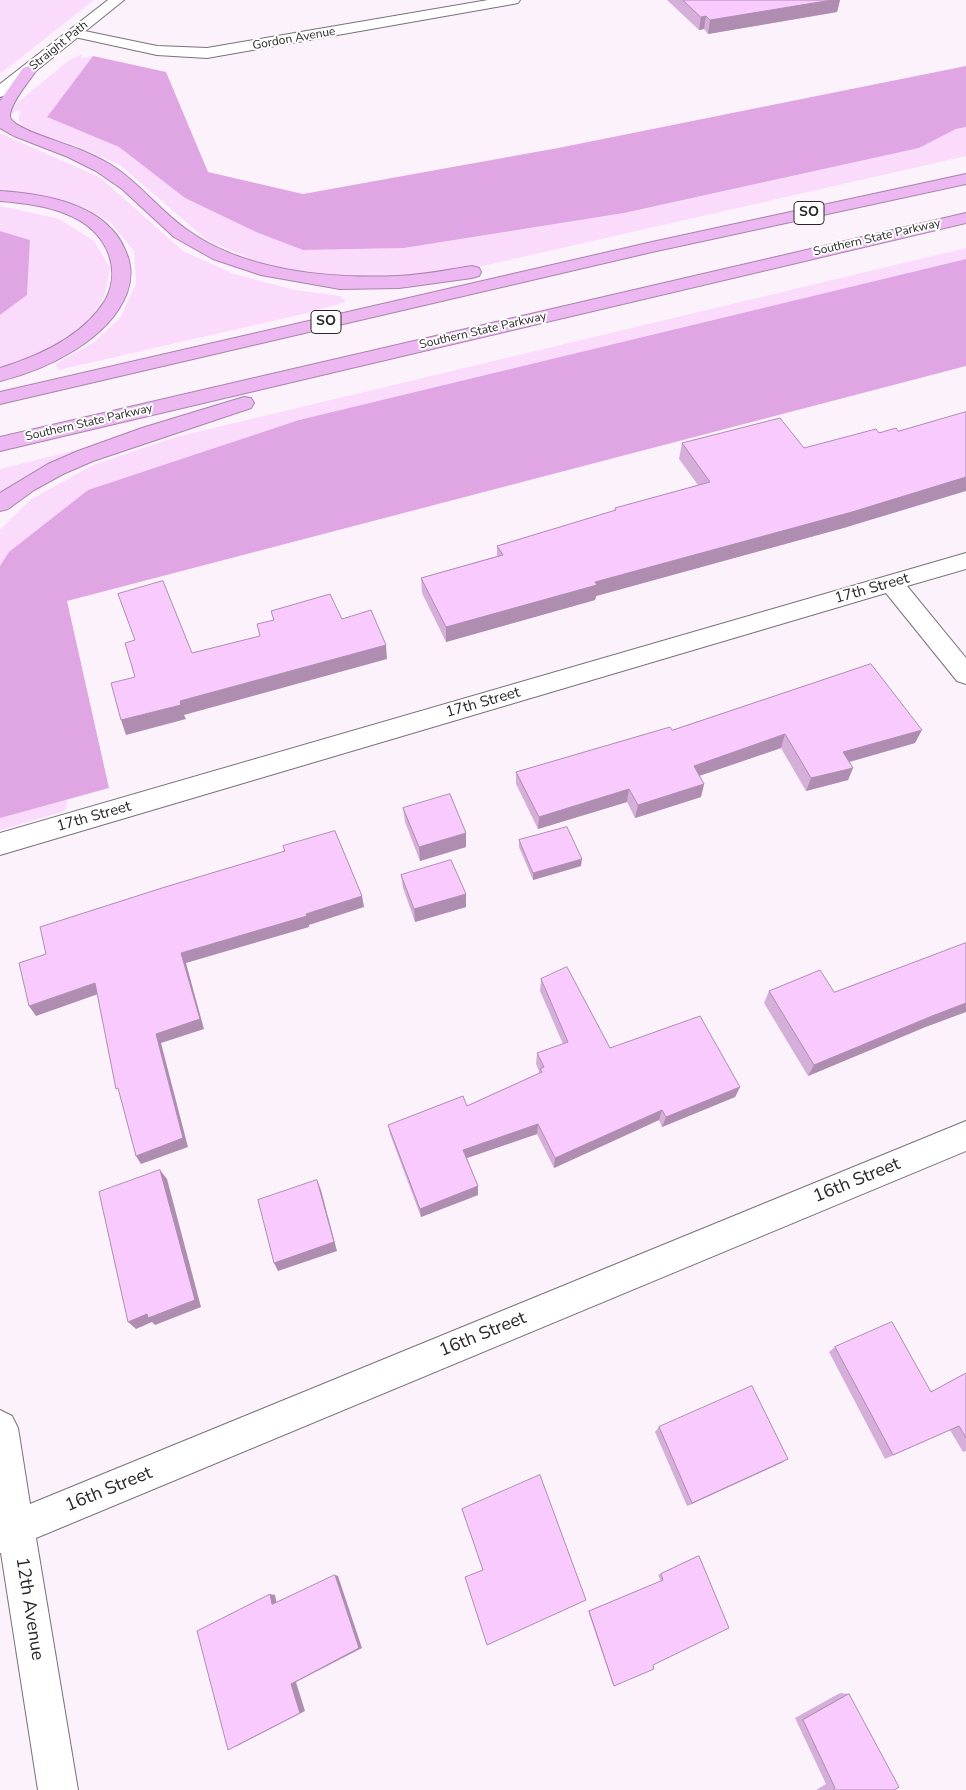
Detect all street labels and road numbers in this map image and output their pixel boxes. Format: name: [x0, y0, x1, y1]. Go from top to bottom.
street label: Straight Path: [27, 18, 91, 74]
street label: Gordon Avenue: [251, 25, 337, 53]
road number: SO: [794, 202, 824, 224]
street label: Southern State Parkway: [812, 216, 942, 260]
street label: Southern State Parkway: [418, 309, 548, 353]
road number: SO: [311, 311, 341, 334]
street label: Southern State Parkway: [24, 401, 154, 445]
street label: 17th Street: [833, 570, 911, 608]
street label: 17th Street: [444, 684, 522, 722]
street label: 17th Street: [55, 798, 133, 836]
street label: 16th Street: [810, 1154, 904, 1208]
street label: 16th Street: [436, 1308, 530, 1362]
street label: 16th Street: [62, 1463, 156, 1517]
street label: 12th Avenue: [10, 1556, 48, 1662]

